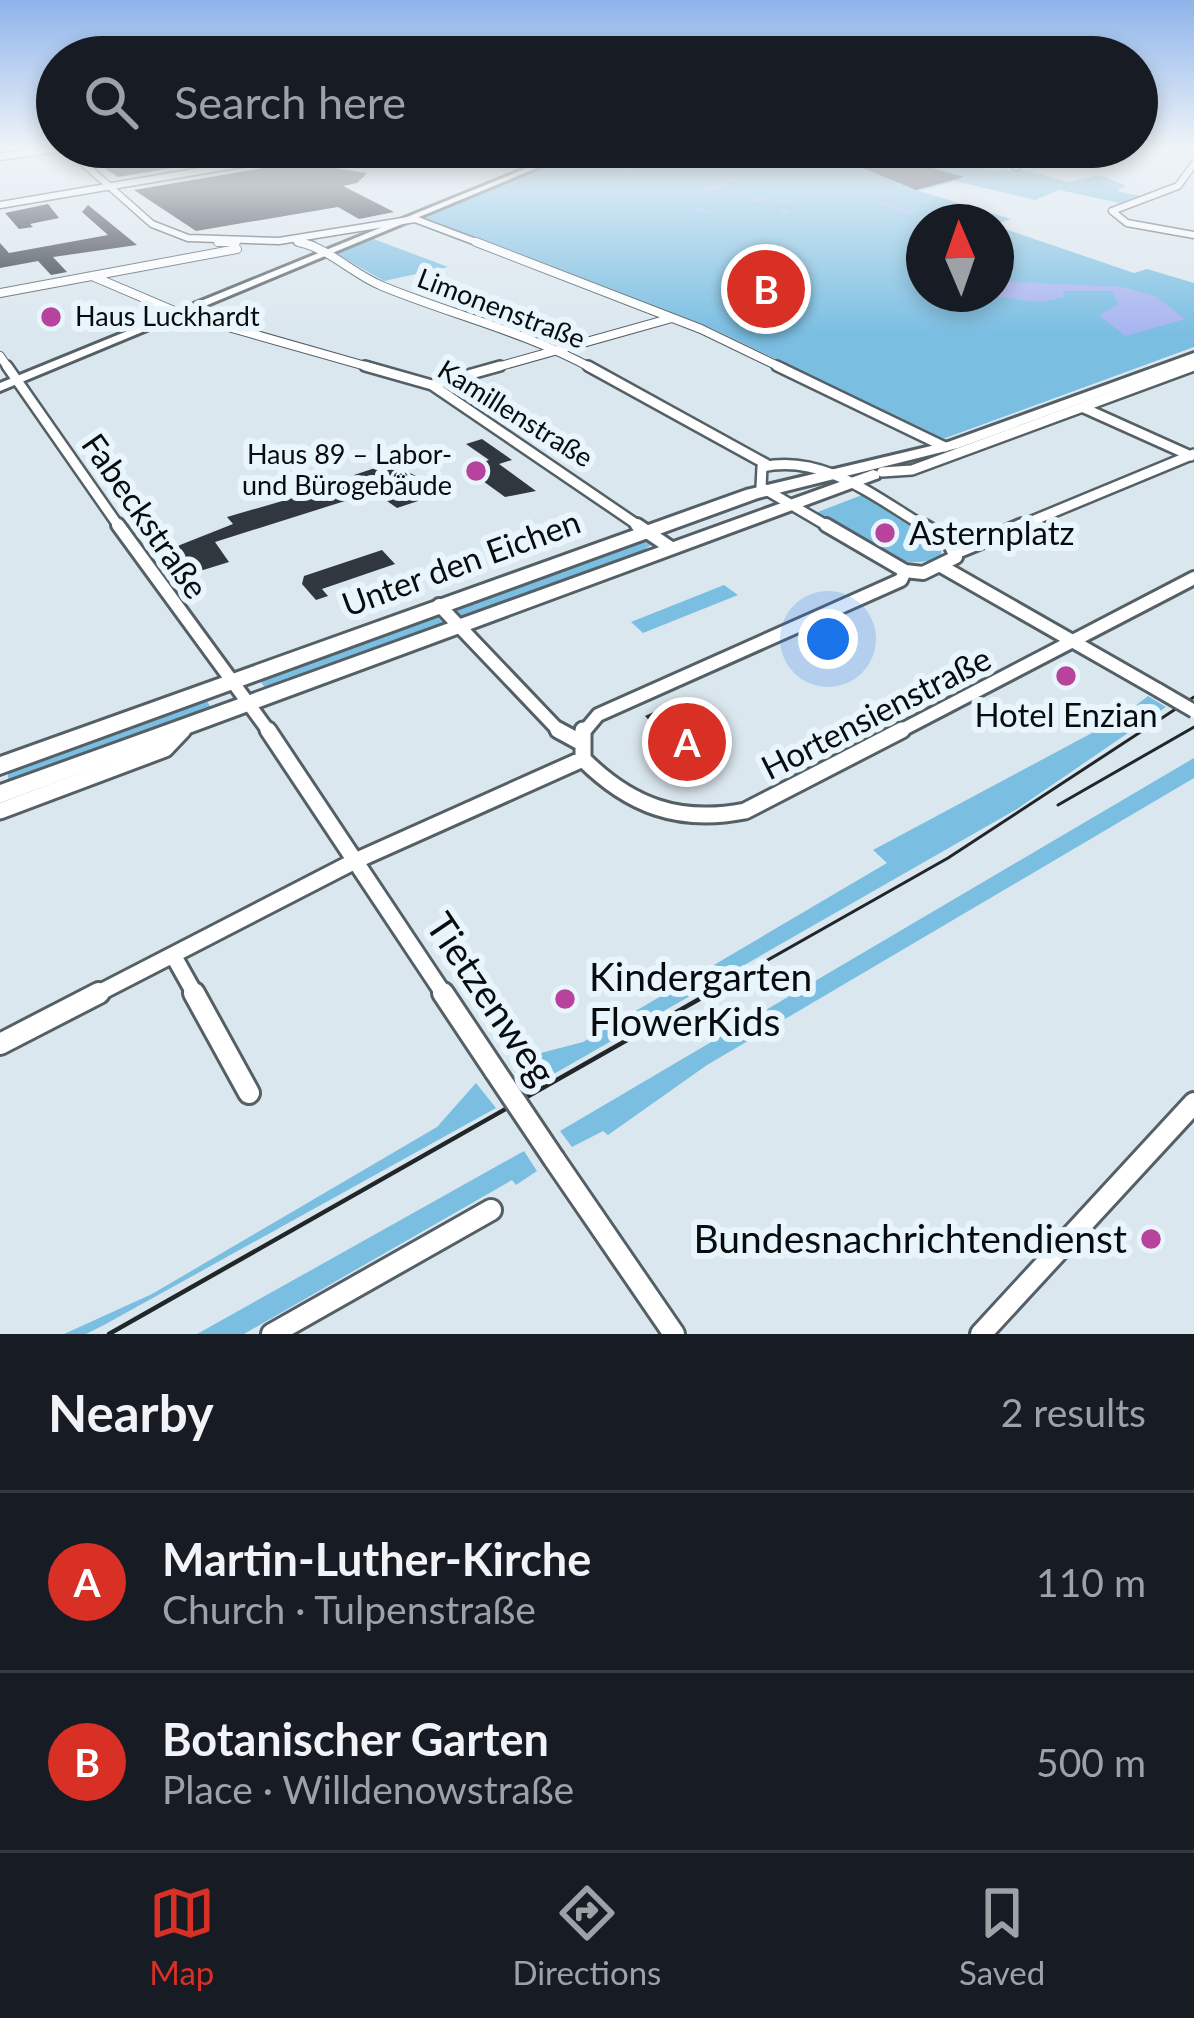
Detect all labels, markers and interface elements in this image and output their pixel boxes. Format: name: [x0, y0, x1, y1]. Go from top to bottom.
search box: [36, 36, 1158, 168]
icon: search: [78, 69, 144, 135]
text: Search here: [174, 75, 406, 129]
north arrow: [906, 204, 1014, 312]
pin: B: [727, 244, 805, 334]
street label: Limonenstraße: [413, 261, 590, 355]
place label: Haus Luckhardt: [75, 299, 260, 332]
marker: Haus Luckhardt: [38, 304, 64, 330]
street label: Kamillenstraße: [432, 352, 599, 473]
street label: Fabeckstraße: [74, 425, 217, 606]
place label: Haus 89 – Labor- und Bürogebäude: [242, 437, 452, 501]
marker: Haus 89 – Labor- und Bürogebäude: [463, 458, 489, 484]
street label: Unter den Eichen: [336, 500, 585, 624]
place label: Asternplatz: [909, 512, 1074, 552]
marker: Asternplatz: [872, 520, 898, 546]
your location: [798, 609, 858, 669]
street label: Hortensienstraße: [754, 637, 997, 787]
marker: Hotel Enzian: [1053, 663, 1079, 689]
place label: Hotel Enzian: [974, 694, 1158, 734]
pin: A: [648, 697, 726, 787]
street label: Tietzenweg: [418, 904, 566, 1093]
place label: Kindergarten FlowerKids: [589, 953, 812, 1044]
marker: Kindergarten FlowerKids: [552, 986, 578, 1012]
place label: Bundesnachrichtendienst: [694, 1215, 1127, 1261]
marker: Bundesnachrichtendienst: [1138, 1226, 1164, 1252]
text: Nearby: [48, 1382, 214, 1443]
text: 2 results: [1001, 1389, 1146, 1435]
text: Martin-Luther-Kirche: [162, 1532, 591, 1586]
text: A: [73, 1559, 101, 1605]
text: 110 m: [1036, 1559, 1146, 1605]
text: Church · Tulpenstraße: [162, 1586, 536, 1632]
text: Botanischer Garten: [162, 1712, 549, 1766]
text: B: [74, 1739, 100, 1785]
text: 500 m: [1036, 1739, 1146, 1785]
text: Place · Willdenowstraße: [162, 1766, 574, 1812]
tab: Map: [149, 1880, 215, 1992]
tab: Directions: [512, 1880, 661, 1992]
tab: Saved: [959, 1880, 1045, 1992]

